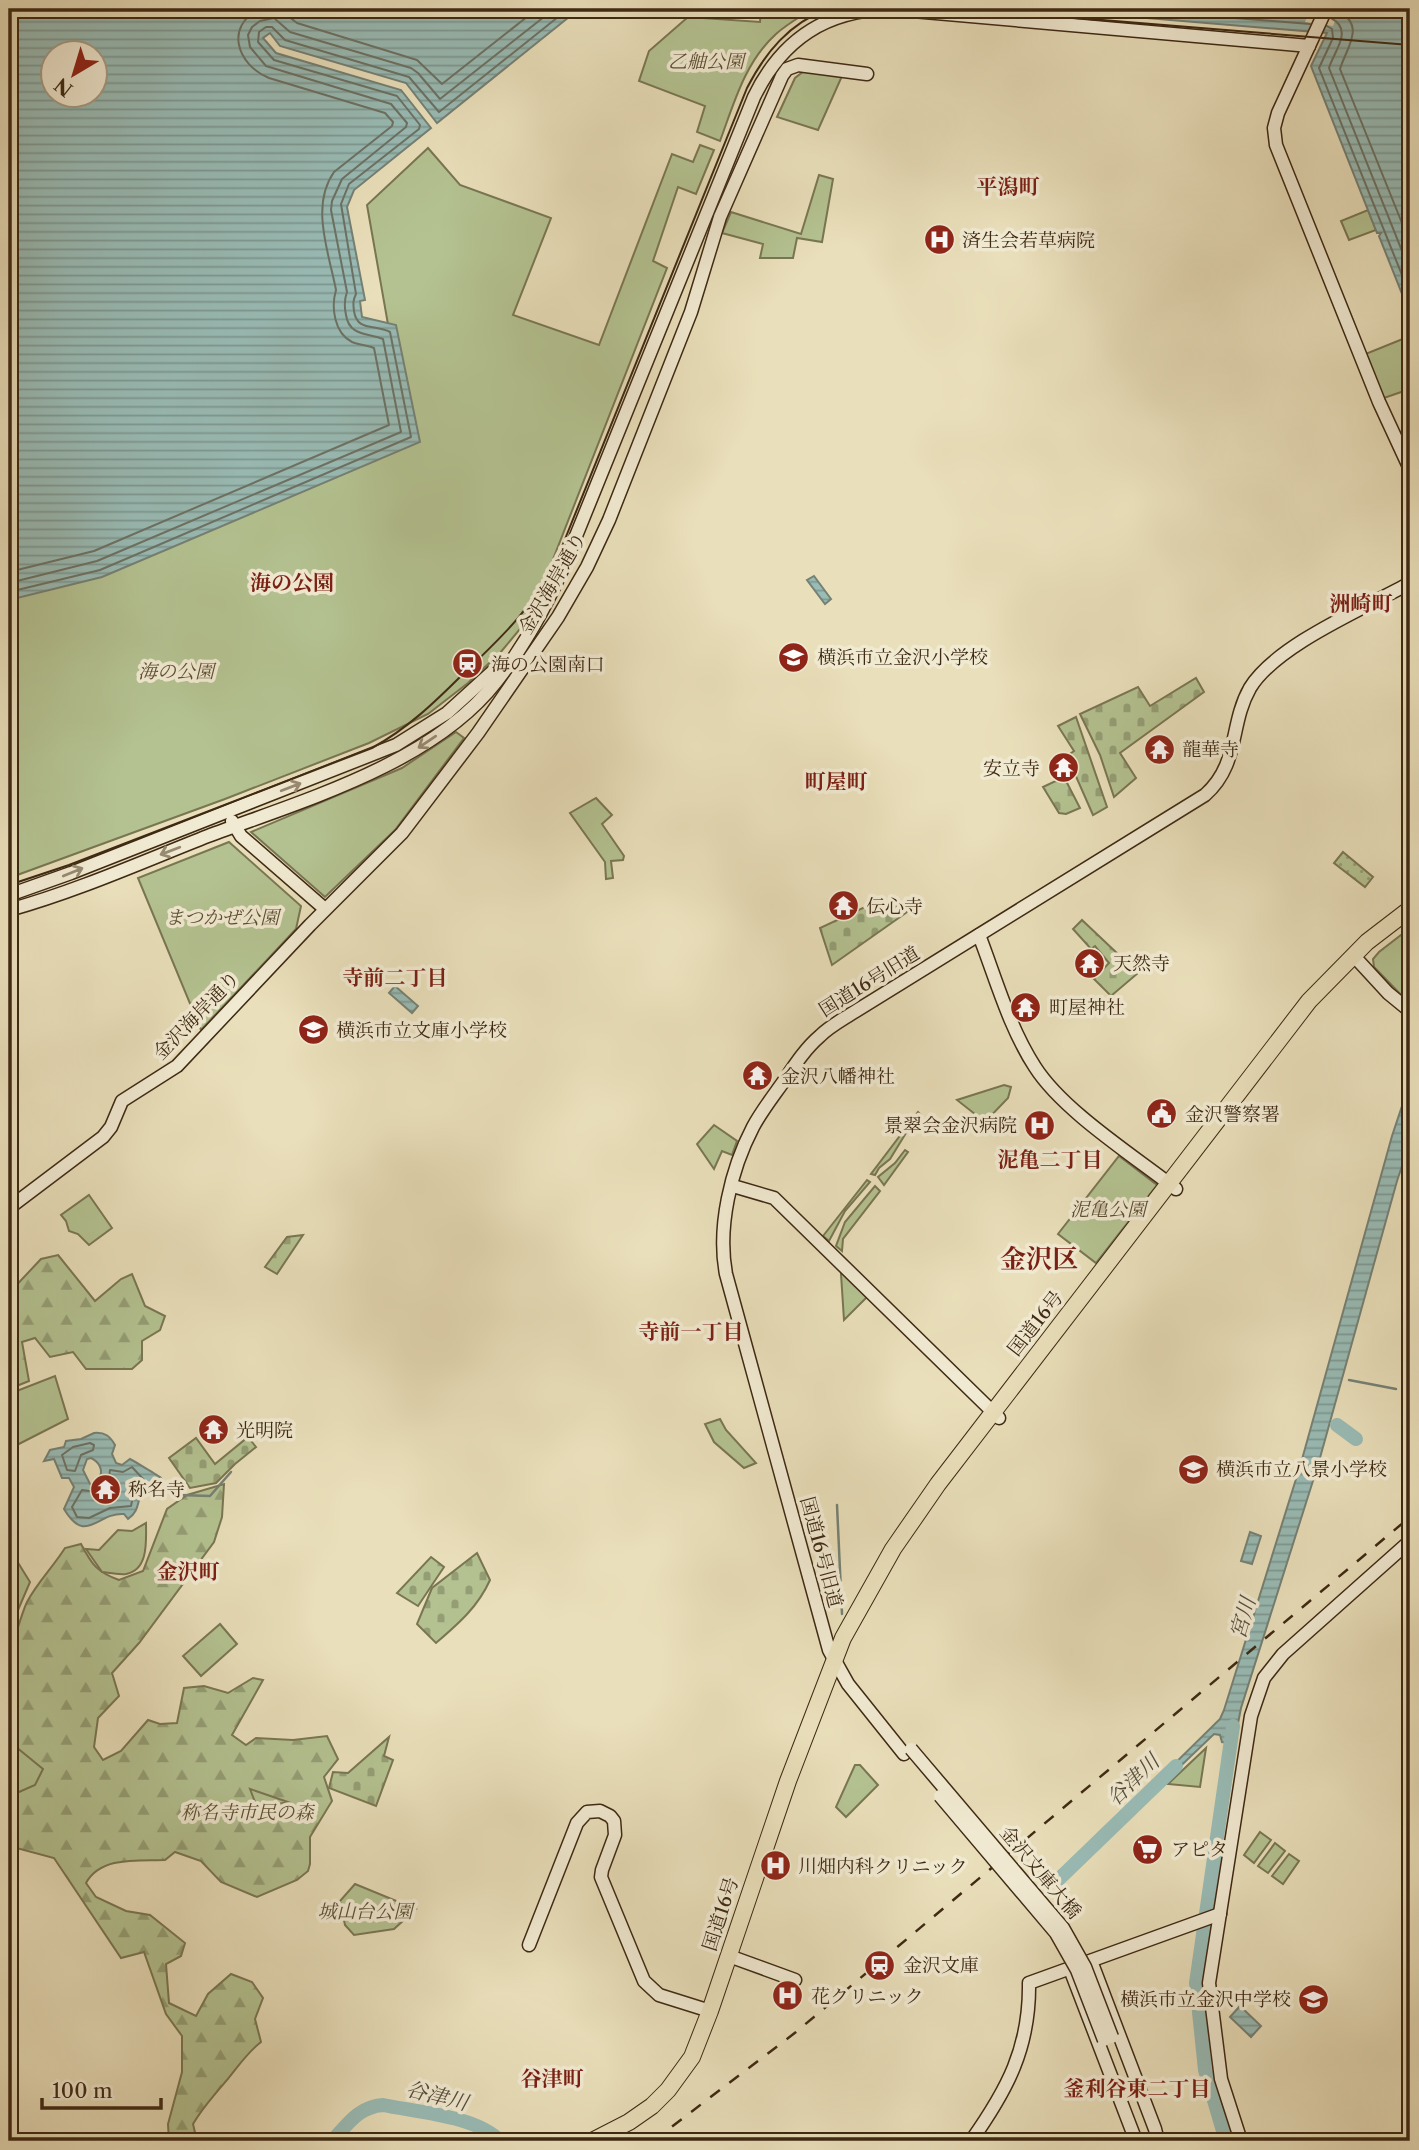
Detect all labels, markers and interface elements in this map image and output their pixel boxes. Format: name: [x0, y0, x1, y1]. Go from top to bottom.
north arrow: [38, 38, 108, 108]
park label: 乙舳公園: [668, 50, 747, 73]
text: N: [50, 73, 77, 101]
district label: 平潟町: [977, 174, 1040, 199]
hospital icon: 済生会若草病院: [922, 223, 956, 257]
place label: 済生会若草病院: [962, 229, 1095, 252]
street label: 金沢海岸通り: [514, 528, 591, 638]
district label: 海の公園: [250, 570, 334, 595]
district label: 洲崎町: [1330, 591, 1393, 616]
school or university icon: 横浜市立金沢小学校: [777, 640, 811, 674]
place label: 横浜市立金沢小学校: [817, 646, 988, 669]
station icon: 海の公園南口: [451, 647, 485, 681]
place label: 海の公園南口: [491, 653, 605, 676]
park label: 海の公園: [138, 660, 217, 683]
temple icon: 龍華寺: [1142, 732, 1176, 766]
one-way arrow: [418, 734, 437, 749]
place label: 龍華寺: [1182, 738, 1239, 761]
temple icon: 安立寺: [1046, 751, 1080, 785]
place label: 安立寺: [983, 757, 1040, 780]
district label: 町屋町: [805, 769, 868, 794]
one-way arrow: [280, 780, 302, 792]
one-way arrow: [160, 845, 182, 858]
one-way arrow: [62, 865, 83, 878]
temple icon: 伝心寺: [826, 889, 860, 923]
place label: 伝心寺: [866, 895, 923, 918]
park label: まつかぜ公園: [165, 906, 282, 929]
street label: 国道16号旧道: [815, 941, 924, 1021]
temple icon: 天然寺: [1073, 946, 1107, 980]
place label: 天然寺: [1113, 952, 1170, 975]
district label: 寺前二丁目: [343, 965, 448, 990]
street label: 金沢海岸通り: [148, 966, 244, 1064]
temple icon: 町屋神社: [1009, 990, 1043, 1024]
place label: 町屋神社: [1049, 996, 1125, 1019]
school or university icon: 横浜市立文庫小学校: [296, 1013, 330, 1047]
place label: 横浜市立文庫小学校: [336, 1019, 507, 1042]
temple icon: 金沢八幡神社: [741, 1059, 775, 1093]
place label: 金沢八幡神社: [781, 1065, 895, 1088]
public building icon: 金沢警察署: [1145, 1097, 1179, 1131]
place label: 金沢警察署: [1185, 1103, 1280, 1126]
hospital icon: 景翠会金沢病院: [1023, 1108, 1057, 1142]
place label: 景翠会金沢病院: [884, 1114, 1017, 1137]
district label: 泥亀二丁目: [998, 1147, 1103, 1172]
park label: 泥亀公園: [1070, 1198, 1149, 1221]
district label: 金沢区: [1000, 1243, 1078, 1275]
street label: 国道16号: [1003, 1286, 1068, 1360]
district label: 寺前一丁目: [639, 1319, 744, 1344]
temple icon: 光明院: [196, 1413, 230, 1447]
place label: 光明院: [236, 1419, 293, 1442]
school or university icon: 横浜市立八景小学校: [1176, 1452, 1210, 1486]
place label: 横浜市立八景小学校: [1216, 1458, 1387, 1481]
temple icon: 称名寺: [88, 1472, 122, 1506]
place label: 称名寺: [128, 1478, 185, 1501]
street label: 国道16号旧道: [796, 1494, 847, 1610]
district label: 金沢町: [157, 1559, 220, 1584]
water label: 宮川: [1225, 1592, 1261, 1641]
water label: 谷津川: [1101, 1747, 1165, 1811]
park label: 称名寺市民の森: [180, 1801, 315, 1824]
street label: 金沢文庫大橋: [995, 1821, 1086, 1923]
supermarket icon: アピタ: [1131, 1832, 1165, 1866]
place label: アピタ: [1171, 1838, 1228, 1861]
hospital icon: 川畑内科クリニック: [758, 1849, 792, 1883]
place label: 川畑内科クリニック: [798, 1855, 968, 1878]
street label: 国道16号: [698, 1874, 743, 1954]
park label: 城山台公園: [317, 1900, 415, 1923]
station icon: 金沢文庫: [863, 1948, 897, 1982]
place label: 金沢文庫: [903, 1954, 979, 1977]
hospital icon: 花クリニック: [771, 1979, 805, 2013]
school or university icon: 横浜市立金沢中学校: [1297, 1982, 1331, 2016]
place label: 花クリニック: [811, 1985, 924, 2008]
place label: 横浜市立金沢中学校: [1120, 1988, 1291, 2011]
scale bar: [42, 2066, 161, 2110]
district label: 谷津町: [521, 2066, 584, 2091]
water label: 谷津川: [404, 2076, 473, 2116]
district label: 釜利谷東二丁目: [1064, 2076, 1211, 2101]
text: 100 m: [52, 2078, 113, 2103]

